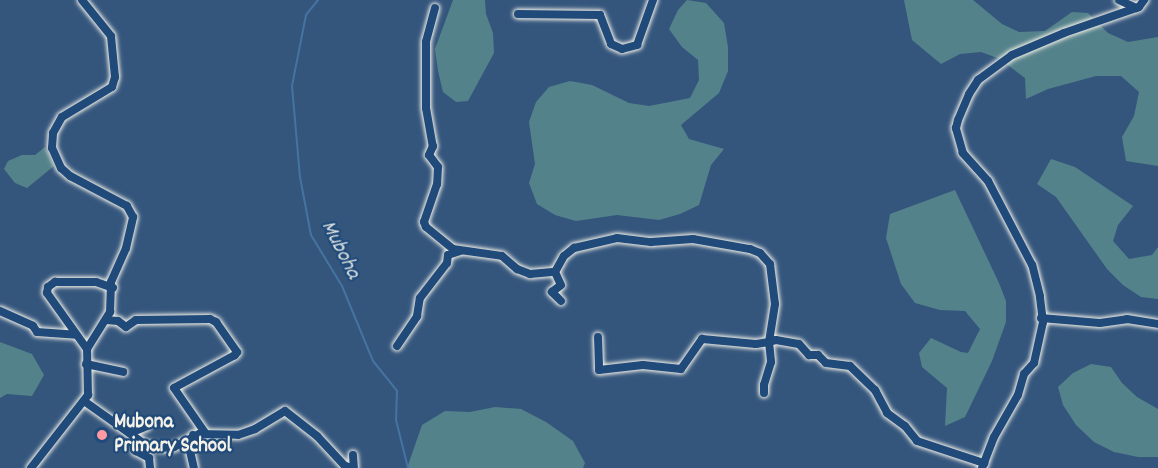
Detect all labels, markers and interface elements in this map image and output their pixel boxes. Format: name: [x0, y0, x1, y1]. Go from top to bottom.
water label: Muboha: [314, 216, 366, 284]
place label: Mubona Primary School: [114, 410, 232, 460]
marker: Mubona Primary School: [95, 428, 109, 442]

